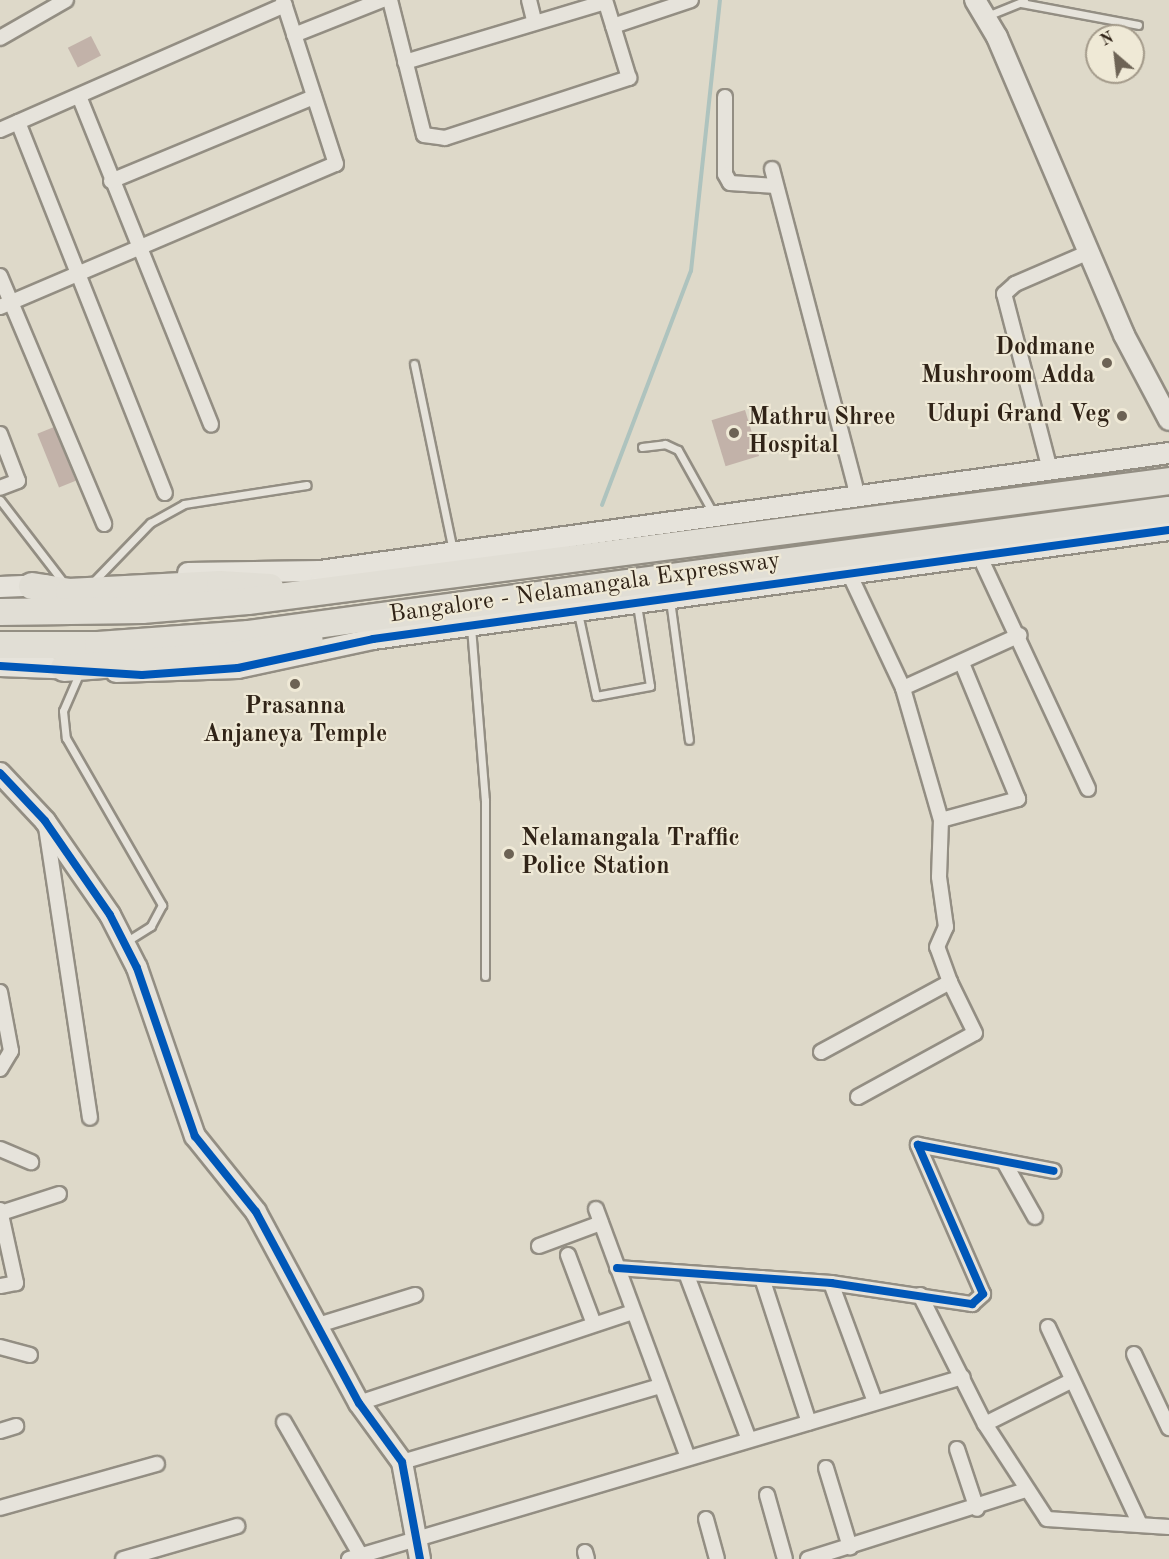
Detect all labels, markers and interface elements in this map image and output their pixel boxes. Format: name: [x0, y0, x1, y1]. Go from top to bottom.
north arrow: [1085, 24, 1145, 84]
text: N: [1098, 30, 1117, 50]
place label: Dodmane Mushroom Adda: [921, 335, 1095, 391]
marker: Dodmane Mushroom Adda: [1100, 356, 1114, 370]
place label: Udupi Grand Veg: [926, 402, 1110, 430]
place label: Mathru Shree Hospital: [748, 405, 895, 461]
marker: Udupi Grand Veg: [1115, 409, 1129, 423]
marker: Mathru Shree Hospital: [725, 424, 743, 442]
street label: Bangalore - Nelamangala Expressway: [388, 547, 782, 631]
marker: Prasanna Anjaneya Temple: [288, 677, 302, 691]
place label: Prasanna Anjaneya Temple: [203, 694, 387, 750]
place label: Nelamangala Traffic Police Station: [521, 826, 740, 882]
marker: Nelamangala Traffic Police Station: [502, 847, 516, 861]

